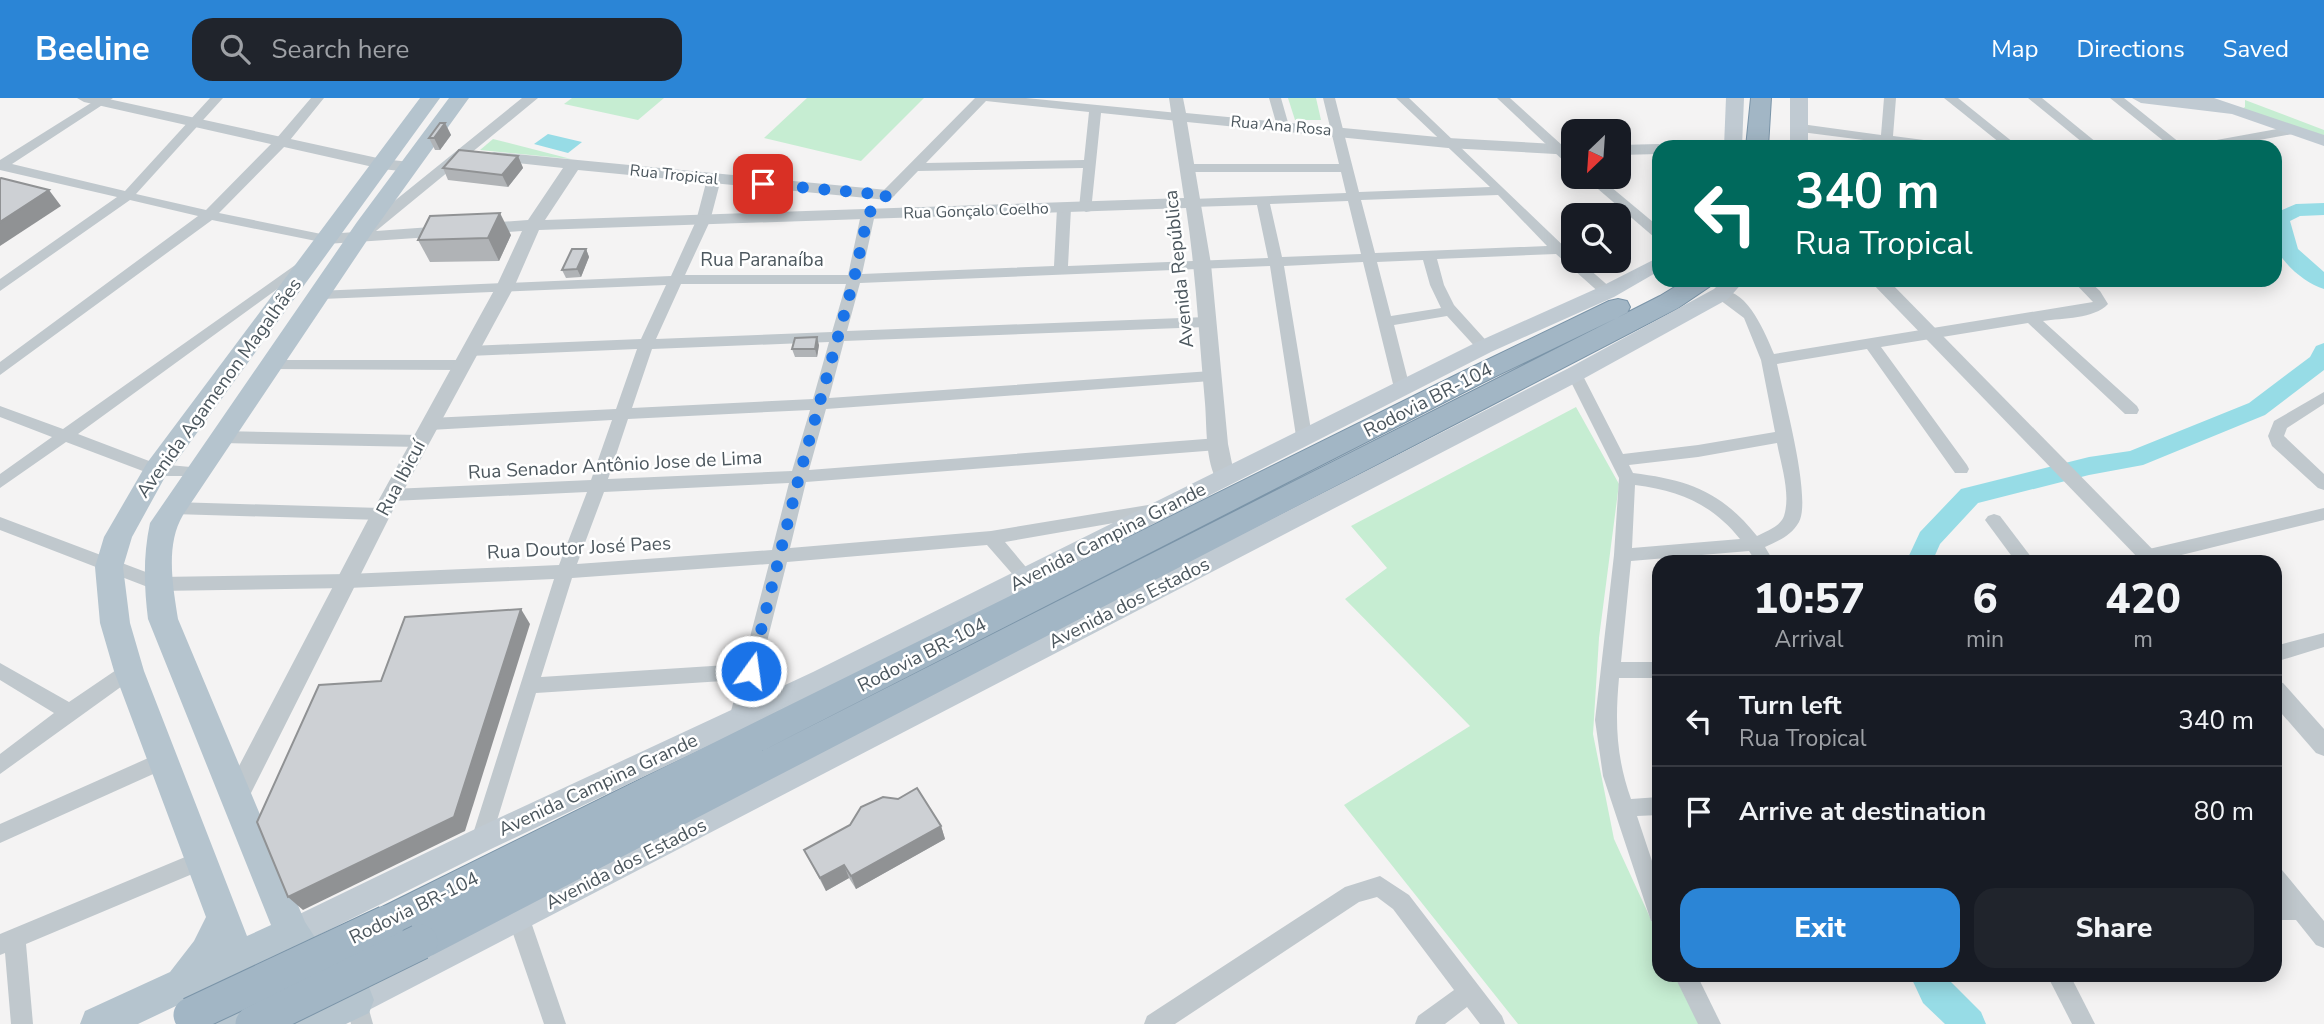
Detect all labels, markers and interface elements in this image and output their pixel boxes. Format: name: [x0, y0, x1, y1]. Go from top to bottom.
search box: [192, 18, 682, 81]
text: Beeline: [35, 27, 150, 72]
icon: search: [216, 30, 254, 68]
text: Search here: [272, 32, 409, 67]
text: Map: [1991, 33, 2038, 65]
text: Directions: [2076, 33, 2185, 65]
text: Saved: [2223, 33, 2289, 65]
street label: Rua Ana Rosa: [1230, 111, 1332, 141]
north arrow: [1561, 119, 1631, 189]
map controls: [1561, 119, 1631, 273]
pin: [733, 154, 793, 214]
text: 340 m: [1795, 158, 1939, 225]
street label: Rua Tropical: [629, 159, 720, 191]
icon: arrive: [744, 165, 782, 203]
icon: left: [1680, 168, 1771, 259]
street label: Avenida República: [1158, 189, 1200, 349]
street label: Rua Gonçalo Coelho: [903, 197, 1049, 225]
button: search: [1561, 203, 1631, 273]
text: Rua Tropical: [1795, 222, 1973, 265]
street label: Rua Paranaíba: [700, 247, 824, 273]
street label: Avenida Agamenon Magalhães: [130, 273, 308, 503]
street label: Rodovia BR-104: [1359, 356, 1497, 444]
street label: Rua Ibicuí: [370, 434, 433, 521]
street label: Rua Senador Antônio Jose de Lima: [467, 444, 763, 486]
street label: Avenida Campina Grande: [1005, 476, 1211, 598]
street label: Rua Doutor José Paes: [486, 530, 672, 566]
street label: Avenida dos Estados: [1044, 551, 1214, 655]
text: 10:57: [1753, 571, 1865, 628]
text: 6: [1972, 571, 1998, 628]
text: 420: [2105, 571, 2181, 628]
street label: Rodovia BR-104: [853, 611, 991, 699]
text: Arrival: [1774, 624, 1844, 655]
text: min: [1966, 624, 2004, 655]
text: m: [2133, 624, 2153, 655]
position arrow: [714, 634, 788, 708]
text: Turn left: [1739, 688, 1842, 723]
icon: left: [1680, 702, 1718, 740]
text: 340 m: [2178, 703, 2254, 738]
text: Rua Tropical: [1739, 723, 1867, 754]
street label: Avenida Campina Grande: [494, 727, 702, 843]
icon: arrive: [1680, 793, 1718, 831]
text: Arrive at destination: [1739, 794, 1986, 829]
text: 80 m: [2194, 794, 2254, 829]
street label: Avenida dos Estados: [541, 812, 711, 916]
street label: Rodovia BR-104: [345, 865, 483, 951]
button: Exit: [1680, 888, 1960, 968]
button: Share: [1974, 888, 2254, 968]

